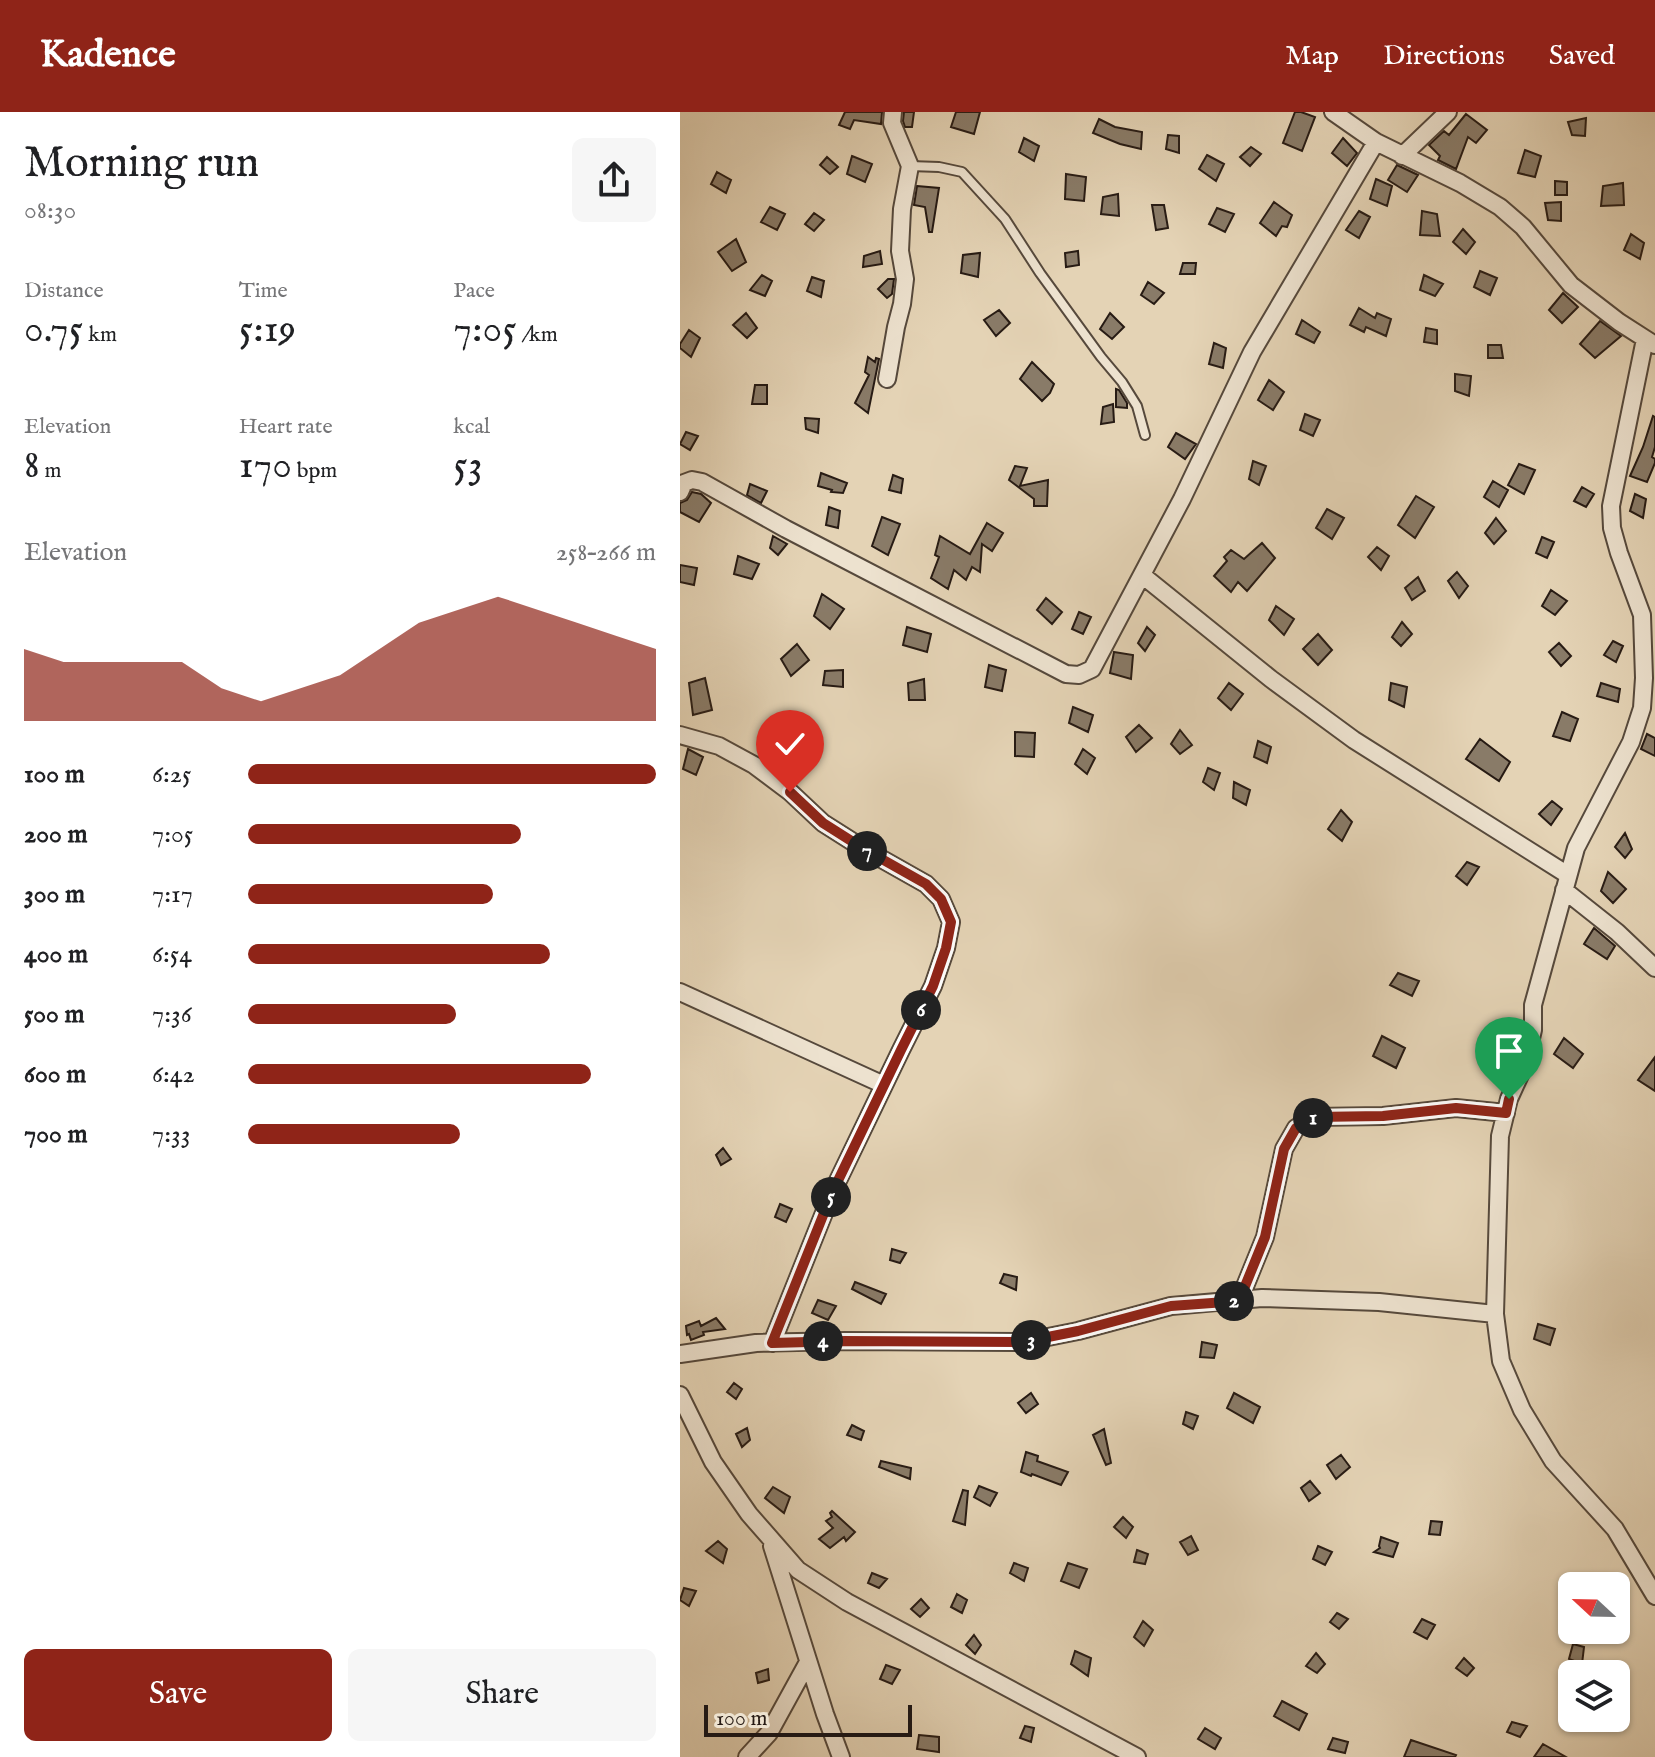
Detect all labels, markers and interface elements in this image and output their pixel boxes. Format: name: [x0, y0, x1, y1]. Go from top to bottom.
text: Kadence: [40, 32, 176, 80]
text: Map: [1285, 39, 1339, 74]
text: Directions: [1383, 39, 1505, 74]
text: Saved: [1549, 39, 1615, 74]
text: Morning run: [24, 136, 259, 192]
button: share: [572, 138, 656, 222]
text: 08:30: [24, 194, 76, 227]
text: Distance: [24, 277, 104, 305]
text: Time: [239, 277, 288, 305]
text: Pace: [453, 277, 495, 305]
text: 0.75: [24, 305, 83, 356]
text: 5:19: [239, 305, 296, 356]
text: 7:05: [453, 305, 517, 356]
text: km: [83, 321, 117, 349]
text: /km: [517, 321, 558, 349]
text: Elevation: [24, 413, 111, 441]
text: Heart rate: [239, 413, 333, 441]
text: kcal: [453, 413, 490, 441]
text: 8: [24, 441, 40, 492]
text: 170: [239, 441, 292, 492]
text: 53: [453, 441, 483, 492]
text: m: [40, 457, 61, 485]
text: bpm: [292, 457, 337, 485]
text: Elevation: [24, 536, 127, 569]
text: 258–266 m: [556, 536, 656, 569]
pin: [756, 710, 824, 792]
icon: check: [768, 722, 812, 766]
text: 100 m: [24, 758, 85, 791]
text: 6:25: [152, 758, 191, 791]
text: 200 m: [24, 818, 88, 851]
text: 7:05: [152, 818, 193, 851]
pin: 7: [847, 831, 887, 871]
text: 7: [862, 837, 872, 865]
text: 300 m: [24, 878, 85, 911]
text: 7:17: [152, 878, 193, 911]
text: 400 m: [24, 938, 88, 971]
text: 6:54: [152, 938, 192, 971]
pin: 6: [901, 990, 941, 1030]
text: 6: [916, 996, 926, 1024]
text: 500 m: [24, 998, 85, 1031]
text: 7:36: [152, 998, 192, 1031]
pin: [1475, 1017, 1543, 1099]
icon: arrive: [1487, 1029, 1531, 1073]
text: 600 m: [24, 1058, 86, 1091]
text: 6:42: [152, 1058, 195, 1091]
pin: 1: [1293, 1098, 1333, 1138]
text: 1: [1309, 1104, 1317, 1132]
text: 700 m: [24, 1118, 87, 1151]
text: 7:33: [152, 1118, 190, 1151]
pin: 5: [811, 1177, 851, 1217]
text: 5: [827, 1183, 835, 1211]
pin: 2: [1214, 1281, 1254, 1321]
text: 2: [1229, 1287, 1239, 1315]
pin: 3: [1011, 1320, 1051, 1360]
pin: 4: [803, 1321, 843, 1361]
text: 3: [1027, 1326, 1035, 1354]
text: 4: [818, 1327, 828, 1355]
north arrow: [1558, 1572, 1630, 1644]
map controls: [1558, 1572, 1630, 1732]
button: Save: [24, 1649, 332, 1741]
button: Share: [348, 1649, 656, 1741]
button: layers: [1558, 1660, 1630, 1732]
scale bar: [704, 1701, 912, 1737]
text: 100 m: [716, 1705, 768, 1733]

